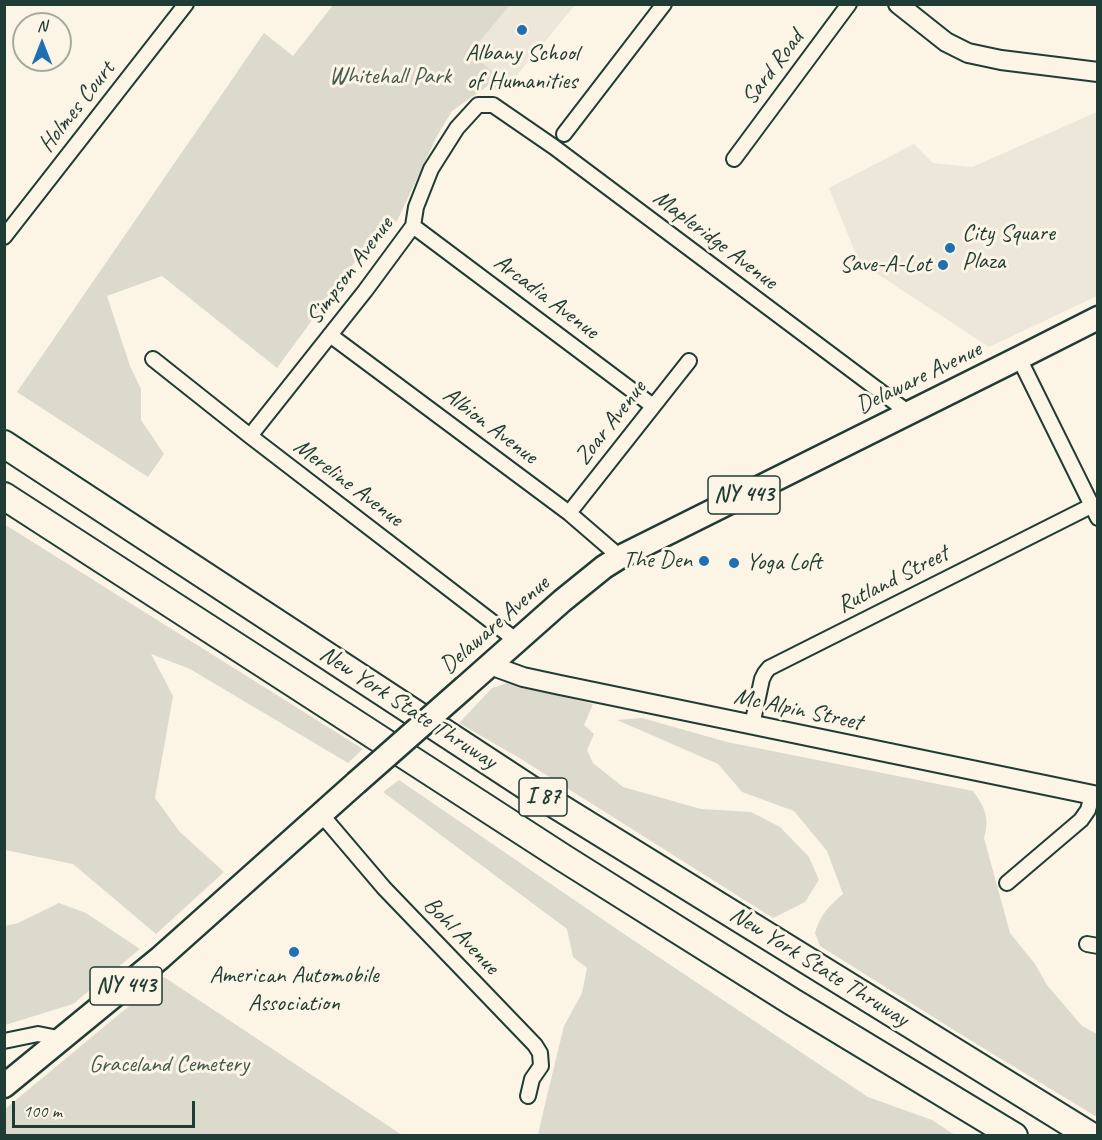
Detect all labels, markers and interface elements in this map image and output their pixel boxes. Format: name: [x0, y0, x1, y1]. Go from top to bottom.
north arrow: [12, 12, 72, 72]
text: N: [37, 16, 47, 36]
marker: Albany School of Humanities: [515, 23, 529, 37]
street label: Sard Road: [736, 25, 810, 111]
place label: Albany School of Humanities: [465, 40, 579, 96]
street label: Holmes Court: [32, 56, 122, 158]
park label: Whitehall Park: [329, 63, 451, 91]
street label: Mapleridge Avenue: [647, 184, 783, 296]
street label: Simpson Avenue: [300, 211, 400, 331]
place label: City Square Plaza: [962, 220, 1055, 276]
marker: City Square Plaza: [943, 241, 957, 255]
street label: Arcadia Avenue: [488, 248, 604, 346]
place label: Save-A-Lot: [839, 251, 931, 279]
marker: Save-A-Lot: [936, 258, 950, 272]
street label: Delaware Avenue: [852, 335, 986, 421]
street label: Zoar Avenue: [569, 375, 653, 471]
street label: Albion Avenue: [437, 381, 543, 471]
street label: Mereline Avenue: [288, 432, 408, 534]
road number: NY 443: [708, 476, 780, 514]
street label: Rutland Street: [833, 540, 953, 620]
place label: The Den: [623, 547, 692, 575]
place label: Yoga Loft: [746, 549, 822, 577]
marker: The Den: [697, 554, 711, 568]
marker: Yoga Loft: [727, 556, 741, 570]
street label: Delaware Avenue: [434, 570, 556, 680]
street label: New York State Thruway: [314, 640, 502, 776]
street label: Mc Alpin Street: [731, 682, 865, 738]
road number: I 87: [519, 778, 567, 816]
street label: Bohl Avenue: [417, 891, 505, 981]
street label: New York State Thruway: [724, 900, 914, 1034]
marker: American Automobile Association: [287, 945, 301, 959]
place label: American Automobile Association: [210, 962, 378, 1018]
road number: NY 443: [90, 967, 162, 1005]
park label: Graceland Cemetery: [89, 1051, 249, 1079]
scale bar: [15, 1089, 198, 1127]
text: 100 m: [23, 1100, 62, 1122]

